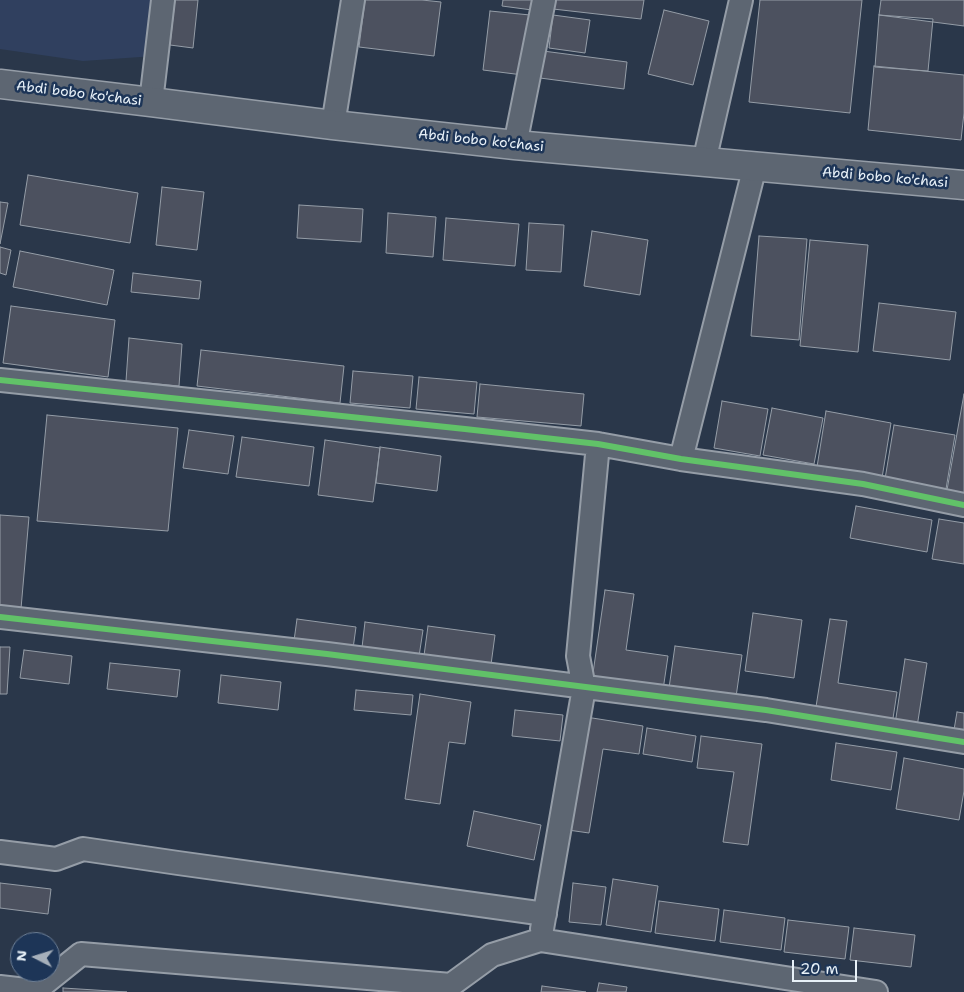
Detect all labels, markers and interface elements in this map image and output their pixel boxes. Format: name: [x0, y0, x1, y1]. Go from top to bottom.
street label: Abdi bobo ko'chasi: [15, 78, 143, 110]
street label: Abdi bobo ko'chasi: [417, 126, 545, 156]
street label: Abdi bobo ko'chasi: [821, 164, 949, 192]
north arrow: [10, 932, 60, 982]
text: N: [12, 949, 31, 962]
scale bar: [794, 950, 859, 982]
text: 20 m: [800, 959, 839, 979]

